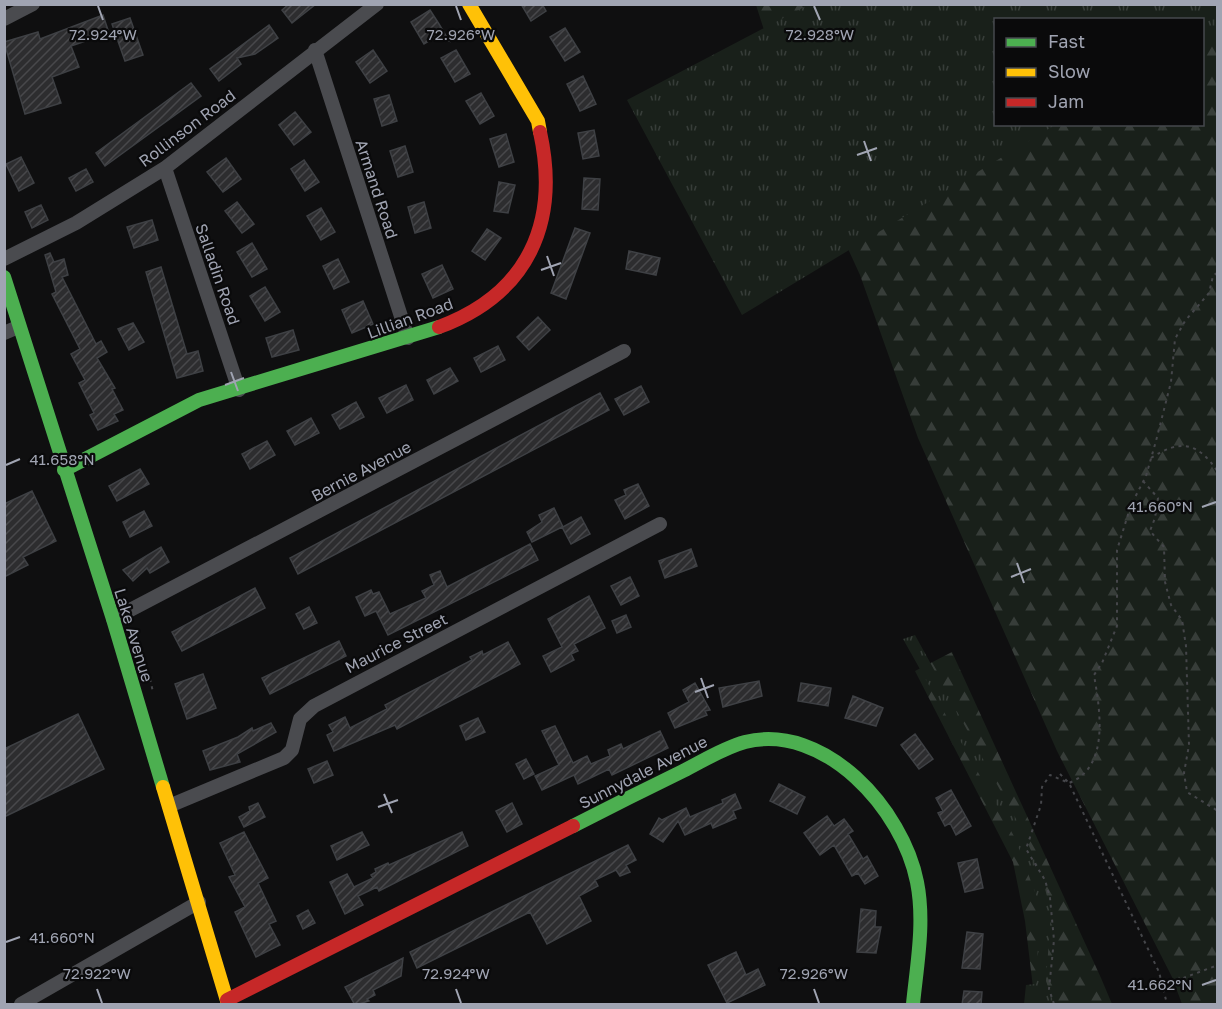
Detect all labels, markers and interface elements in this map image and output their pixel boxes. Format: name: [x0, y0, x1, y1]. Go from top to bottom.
legend: [994, 18, 1204, 126]
text: 72.924°W: [69, 25, 137, 43]
text: 72.926°W: [427, 25, 495, 43]
text: 72.928°W: [786, 25, 854, 43]
text: Fast: [1048, 30, 1085, 52]
text: Slow: [1048, 60, 1091, 82]
street label: Rollinson Road: [135, 85, 239, 171]
text: Jam: [1048, 90, 1084, 112]
street label: Armand Road: [352, 137, 402, 241]
street label: Salladin Road: [191, 221, 245, 327]
street label: Lillian Road: [364, 293, 456, 343]
street label: Bernie Avenue: [308, 436, 414, 506]
text: 41.658°N: [29, 450, 95, 468]
text: 41.660°N: [1127, 497, 1193, 515]
street label: Lake Avenue: [110, 586, 158, 684]
street label: Maurice Street: [341, 609, 451, 677]
street label: Sunnydale Avenue: [575, 731, 711, 813]
text: 41.660°N: [29, 928, 95, 946]
text: 72.922°W: [63, 964, 131, 982]
text: 72.924°W: [422, 964, 490, 982]
text: 72.926°W: [780, 964, 848, 982]
text: 41.662°N: [1127, 975, 1193, 993]

